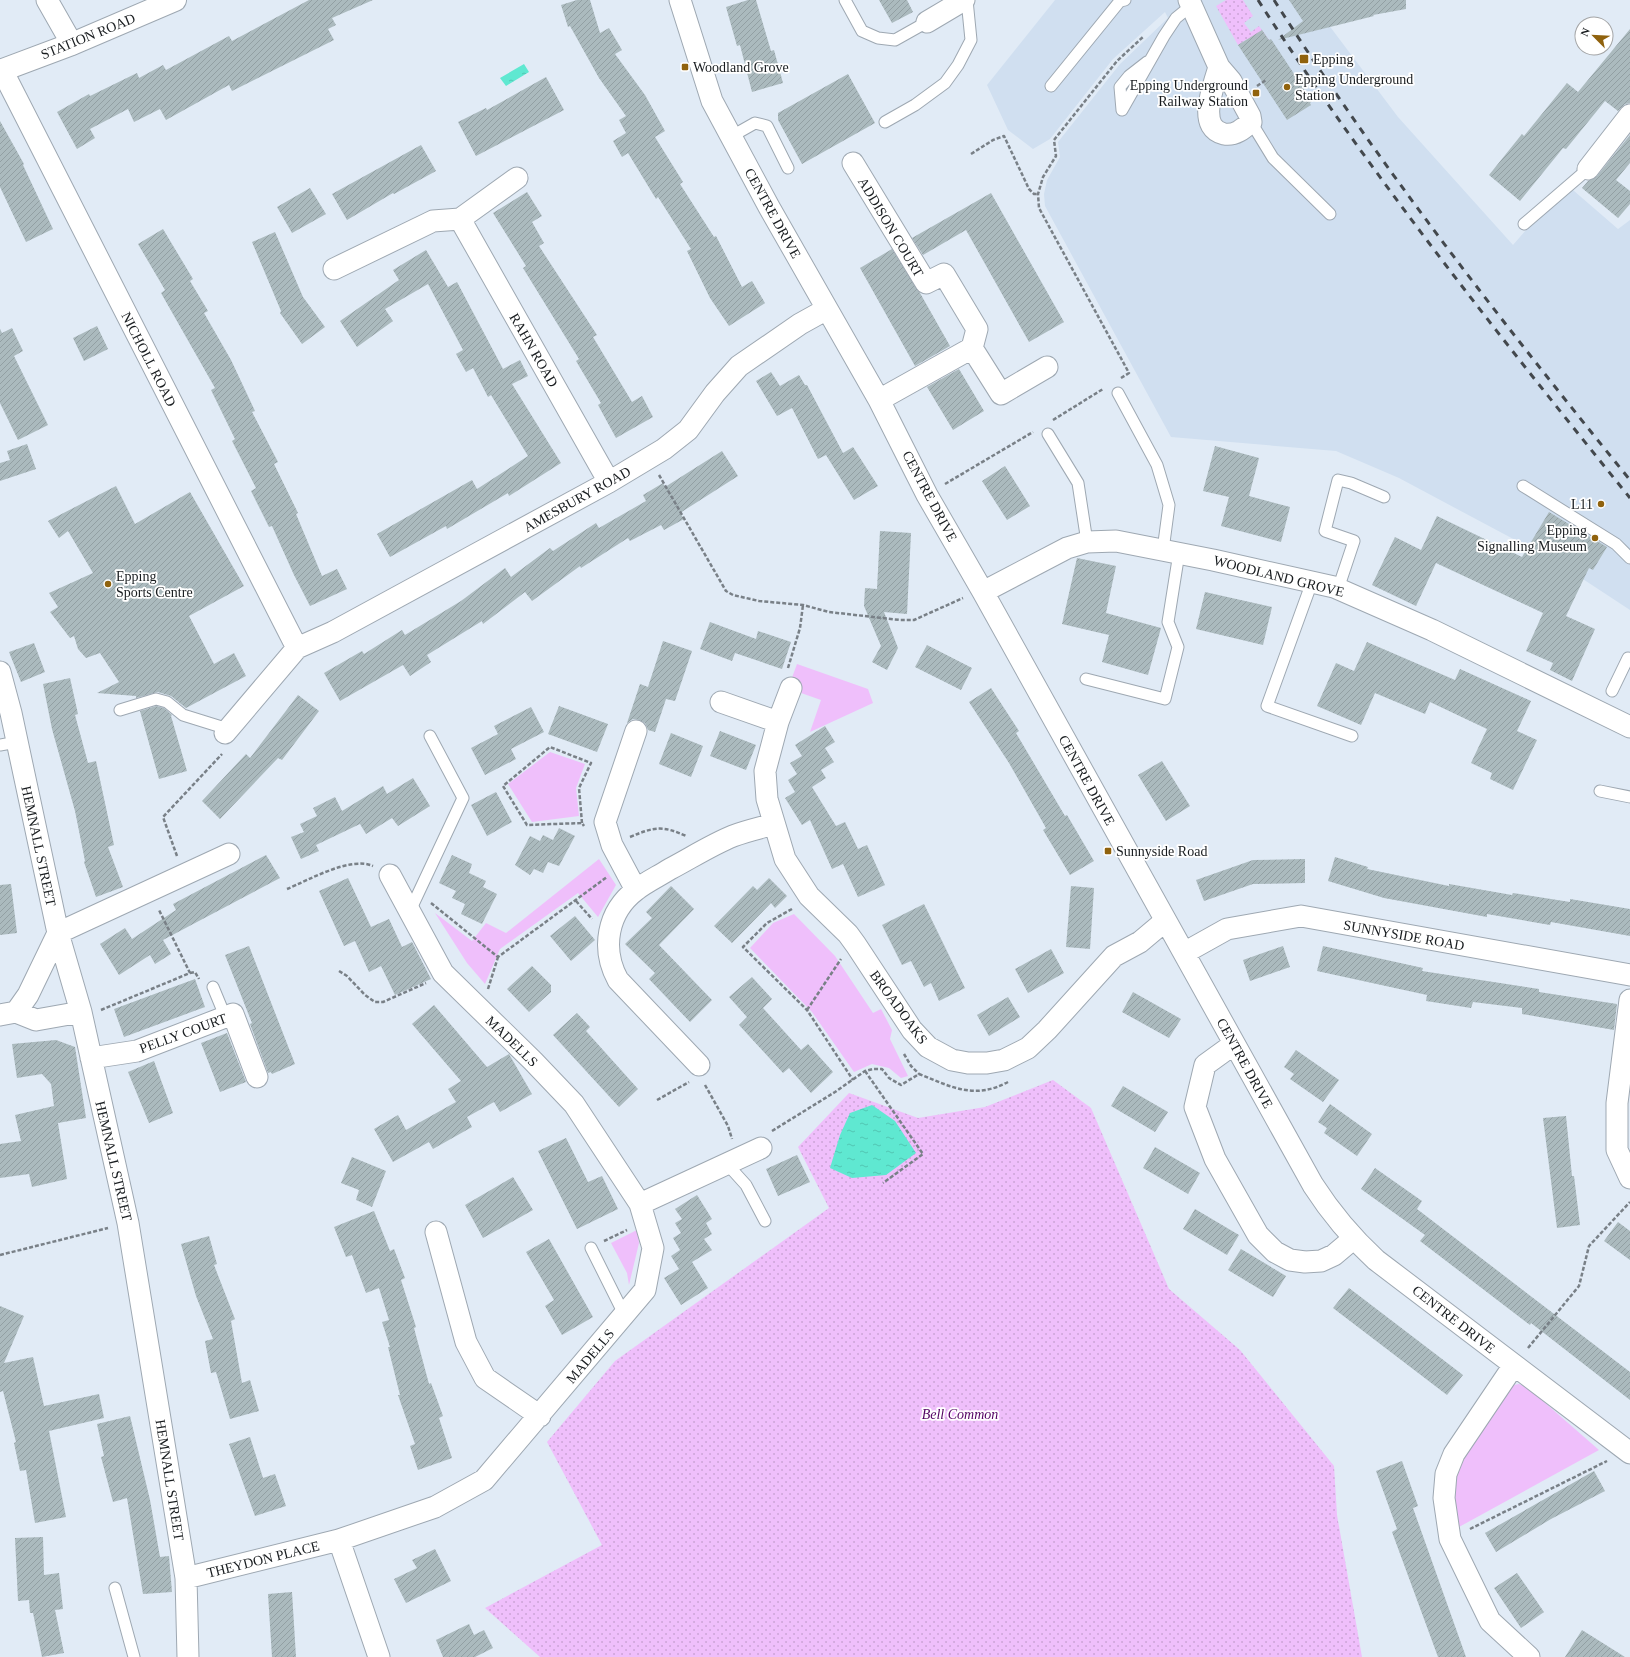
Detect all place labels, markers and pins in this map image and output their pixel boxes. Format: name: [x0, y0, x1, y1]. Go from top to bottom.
place label: Epping: [1313, 52, 1353, 67]
marker: Epping: [1298, 53, 1310, 65]
place label: Woodland Grove: [693, 60, 789, 75]
marker: Woodland Grove: [680, 62, 690, 72]
place label: Epping Underground Station: [1295, 72, 1413, 103]
place label: Epping Underground Railway Station: [1130, 78, 1248, 109]
marker: Epping Underground Station: [1282, 82, 1292, 92]
marker: Epping Underground Railway Station: [1251, 88, 1261, 98]
place label: L11: [1571, 497, 1593, 512]
marker: L11: [1596, 499, 1606, 509]
place label: Epping Signalling Museum: [1477, 523, 1587, 554]
marker: Epping Signalling Museum: [1590, 533, 1600, 543]
place label: Epping Sports Centre: [116, 569, 193, 600]
marker: Epping Sports Centre: [103, 579, 113, 589]
place label: Sunnyside Road: [1116, 844, 1207, 859]
marker: Sunnyside Road: [1103, 846, 1113, 856]

